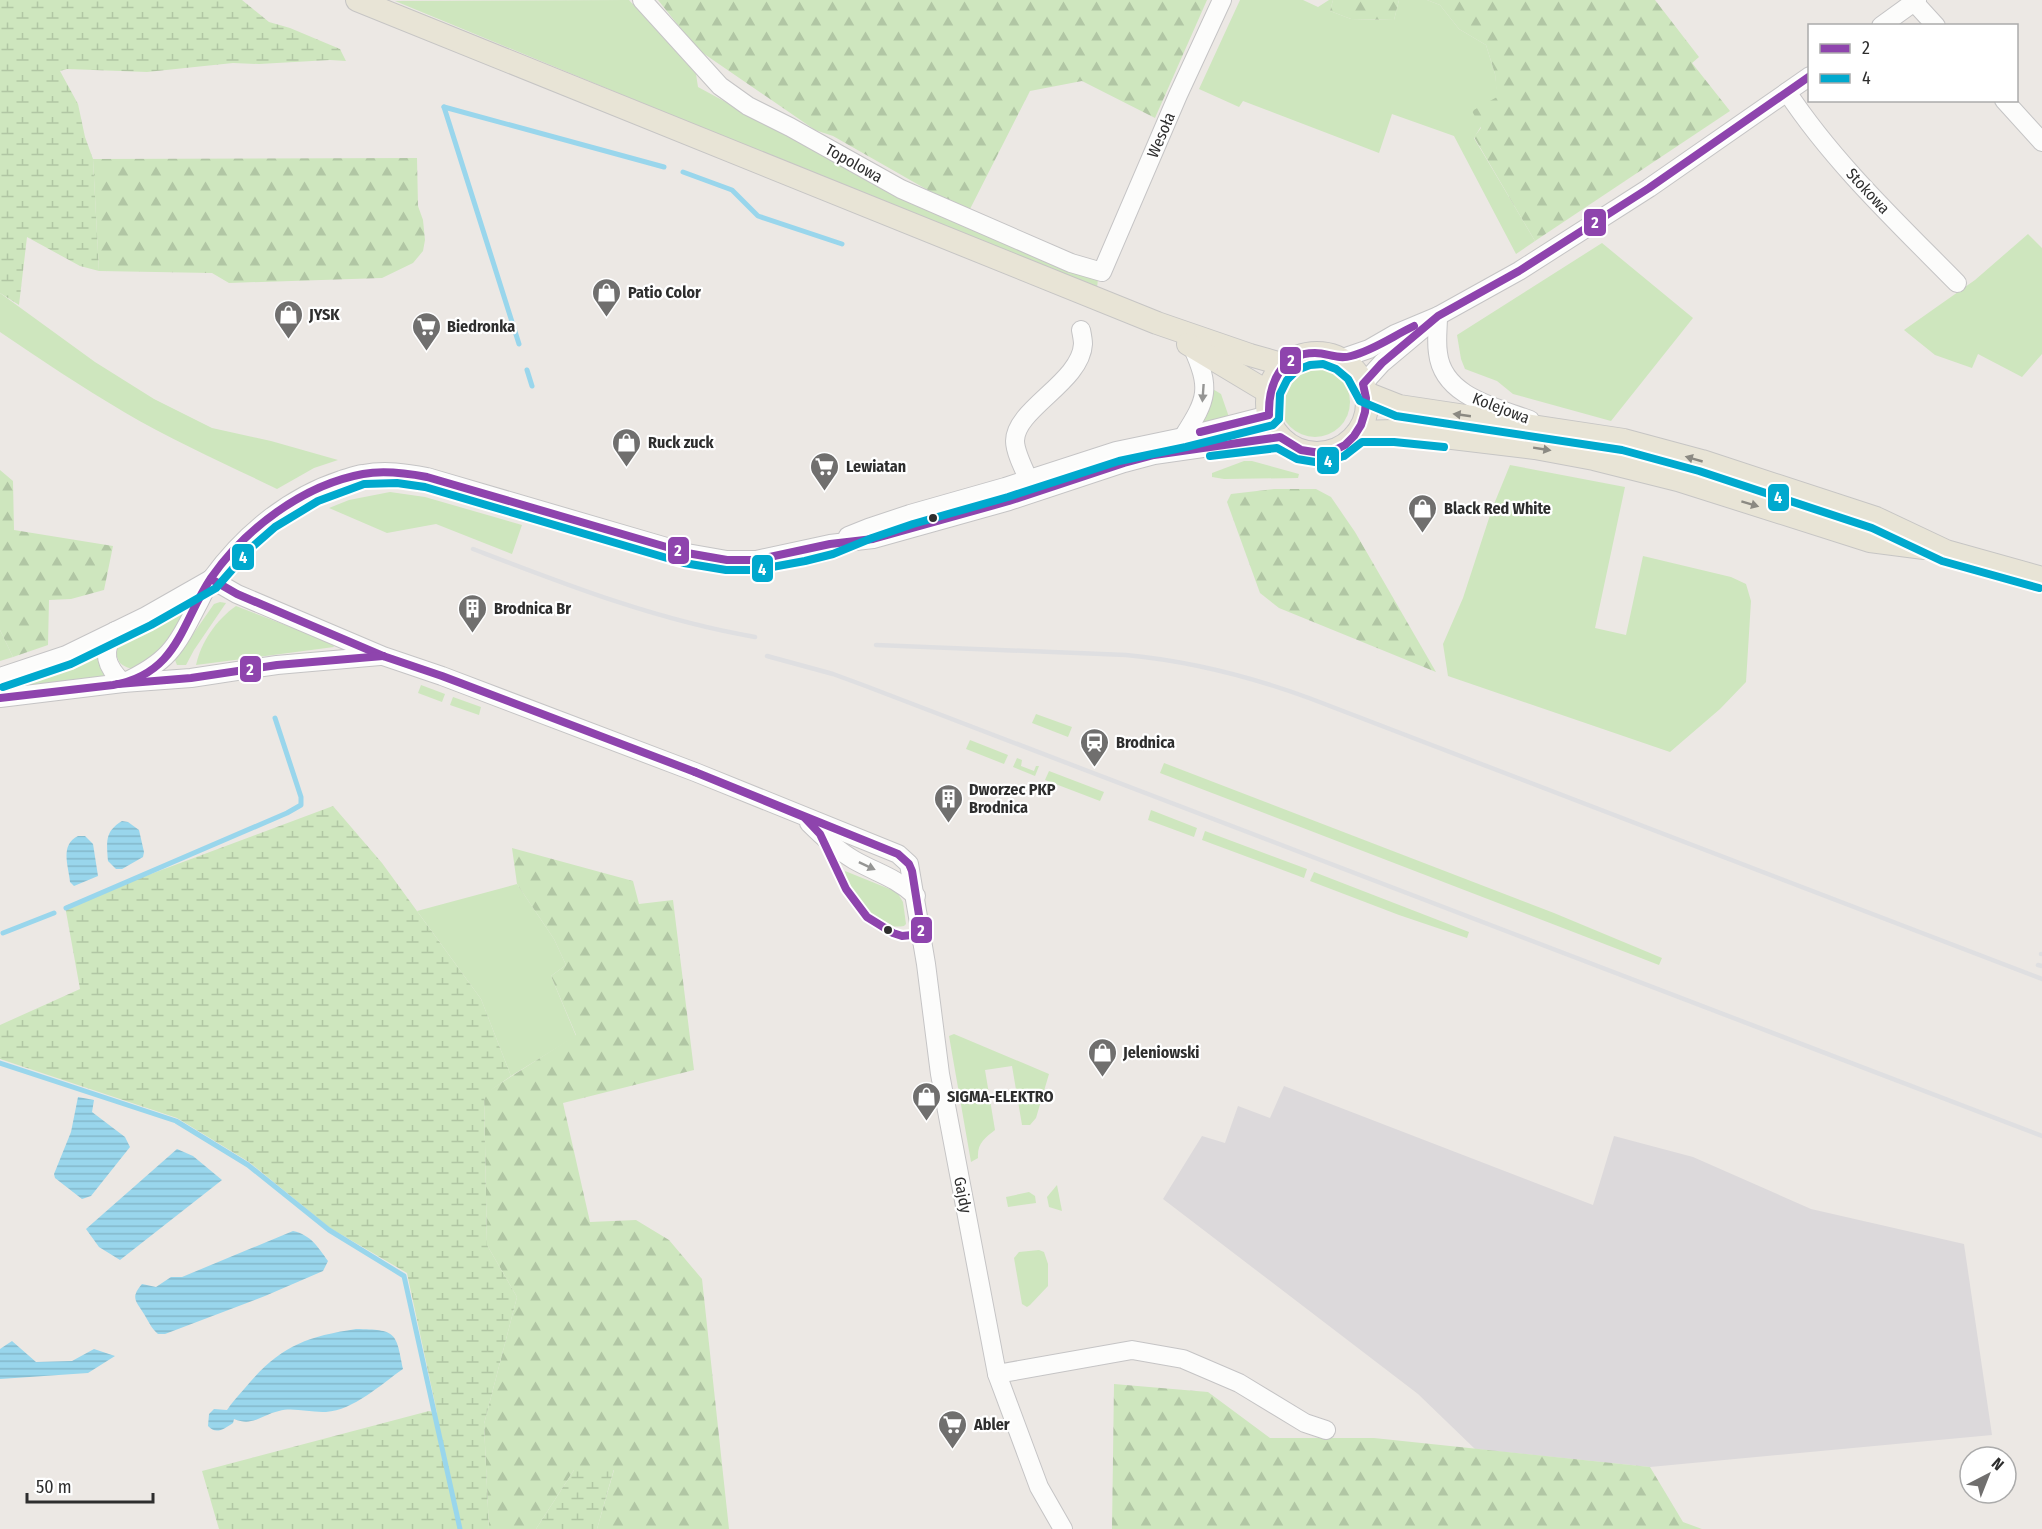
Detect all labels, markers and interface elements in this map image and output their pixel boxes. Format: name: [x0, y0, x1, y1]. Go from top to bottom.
legend: [1808, 24, 2018, 102]
text: 2: [1862, 37, 1870, 59]
text: 4: [1862, 67, 1871, 89]
street label: Wesoła: [1143, 109, 1179, 160]
street label: Topolowa: [822, 140, 886, 187]
street label: Stokowa: [1842, 164, 1894, 218]
line badge: 2: [1583, 208, 1607, 237]
text: 2: [1590, 213, 1599, 232]
shop icon: Patio Color: [591, 276, 623, 318]
place label: Patio Color: [628, 283, 701, 302]
shop icon: JYSK: [272, 298, 304, 340]
place label: JYSK: [308, 305, 340, 324]
supermarket icon: Biedronka: [410, 310, 442, 352]
place label: Biedronka: [447, 317, 515, 336]
line badge: 2: [1279, 346, 1302, 375]
text: 2: [1286, 351, 1295, 370]
one-way arrow: [1198, 383, 1208, 402]
street label: Kolejowa: [1470, 389, 1532, 428]
one-way arrow: [1452, 410, 1471, 419]
shop icon: Ruck zuck: [611, 426, 643, 468]
place label: Ruck zuck: [648, 433, 715, 452]
one-way arrow: [1532, 445, 1551, 454]
line badge: 4: [1316, 446, 1340, 475]
supermarket icon: Lewiatan: [809, 450, 841, 492]
text: 4: [1324, 452, 1332, 471]
one-way arrow: [1685, 453, 1703, 463]
place label: Lewiatan: [846, 457, 906, 476]
line badge: 4: [1767, 483, 1790, 512]
text: 4: [1774, 488, 1782, 507]
shop icon: Black Red White: [1407, 492, 1439, 534]
place label: Black Red White: [1444, 499, 1551, 518]
one-way arrow: [1741, 499, 1759, 509]
unlabelled marker: [927, 512, 939, 524]
line badge: 2: [667, 536, 690, 565]
text: 2: [673, 541, 682, 560]
line badge: 4: [231, 543, 255, 571]
text: 4: [239, 548, 247, 567]
line badge: 4: [751, 554, 774, 583]
text: 4: [758, 560, 766, 579]
building icon: Brodnica Br: [457, 592, 489, 634]
place label: Brodnica Br: [494, 599, 571, 618]
line badge: 2: [239, 655, 262, 683]
text: 2: [245, 660, 254, 679]
station icon: Brodnica: [1079, 726, 1111, 768]
place label: Brodnica: [1116, 733, 1175, 752]
place label: Dworzec PKP Brodnica: [969, 780, 1056, 817]
building icon: Dworzec PKP Brodnica: [932, 782, 964, 824]
one-way arrow: [858, 862, 876, 871]
line badge: 2: [910, 916, 933, 944]
text: 2: [916, 921, 925, 940]
unlabelled marker: [882, 924, 894, 936]
shop icon: Jeleniowski: [1086, 1036, 1118, 1078]
place label: Jeleniowski: [1122, 1043, 1200, 1062]
shop icon: SIGMA-ELEKTRO: [910, 1080, 942, 1122]
place label: SIGMA-ELEKTRO: [947, 1087, 1054, 1106]
street label: Gajdy: [950, 1175, 976, 1216]
supermarket icon: Abler: [937, 1408, 969, 1450]
place label: Abler: [973, 1415, 1010, 1434]
north arrow: [1958, 1445, 2018, 1505]
text: N: [1988, 1454, 2008, 1474]
scale bar: [27, 1466, 153, 1504]
text: 50 m: [36, 1476, 72, 1498]

